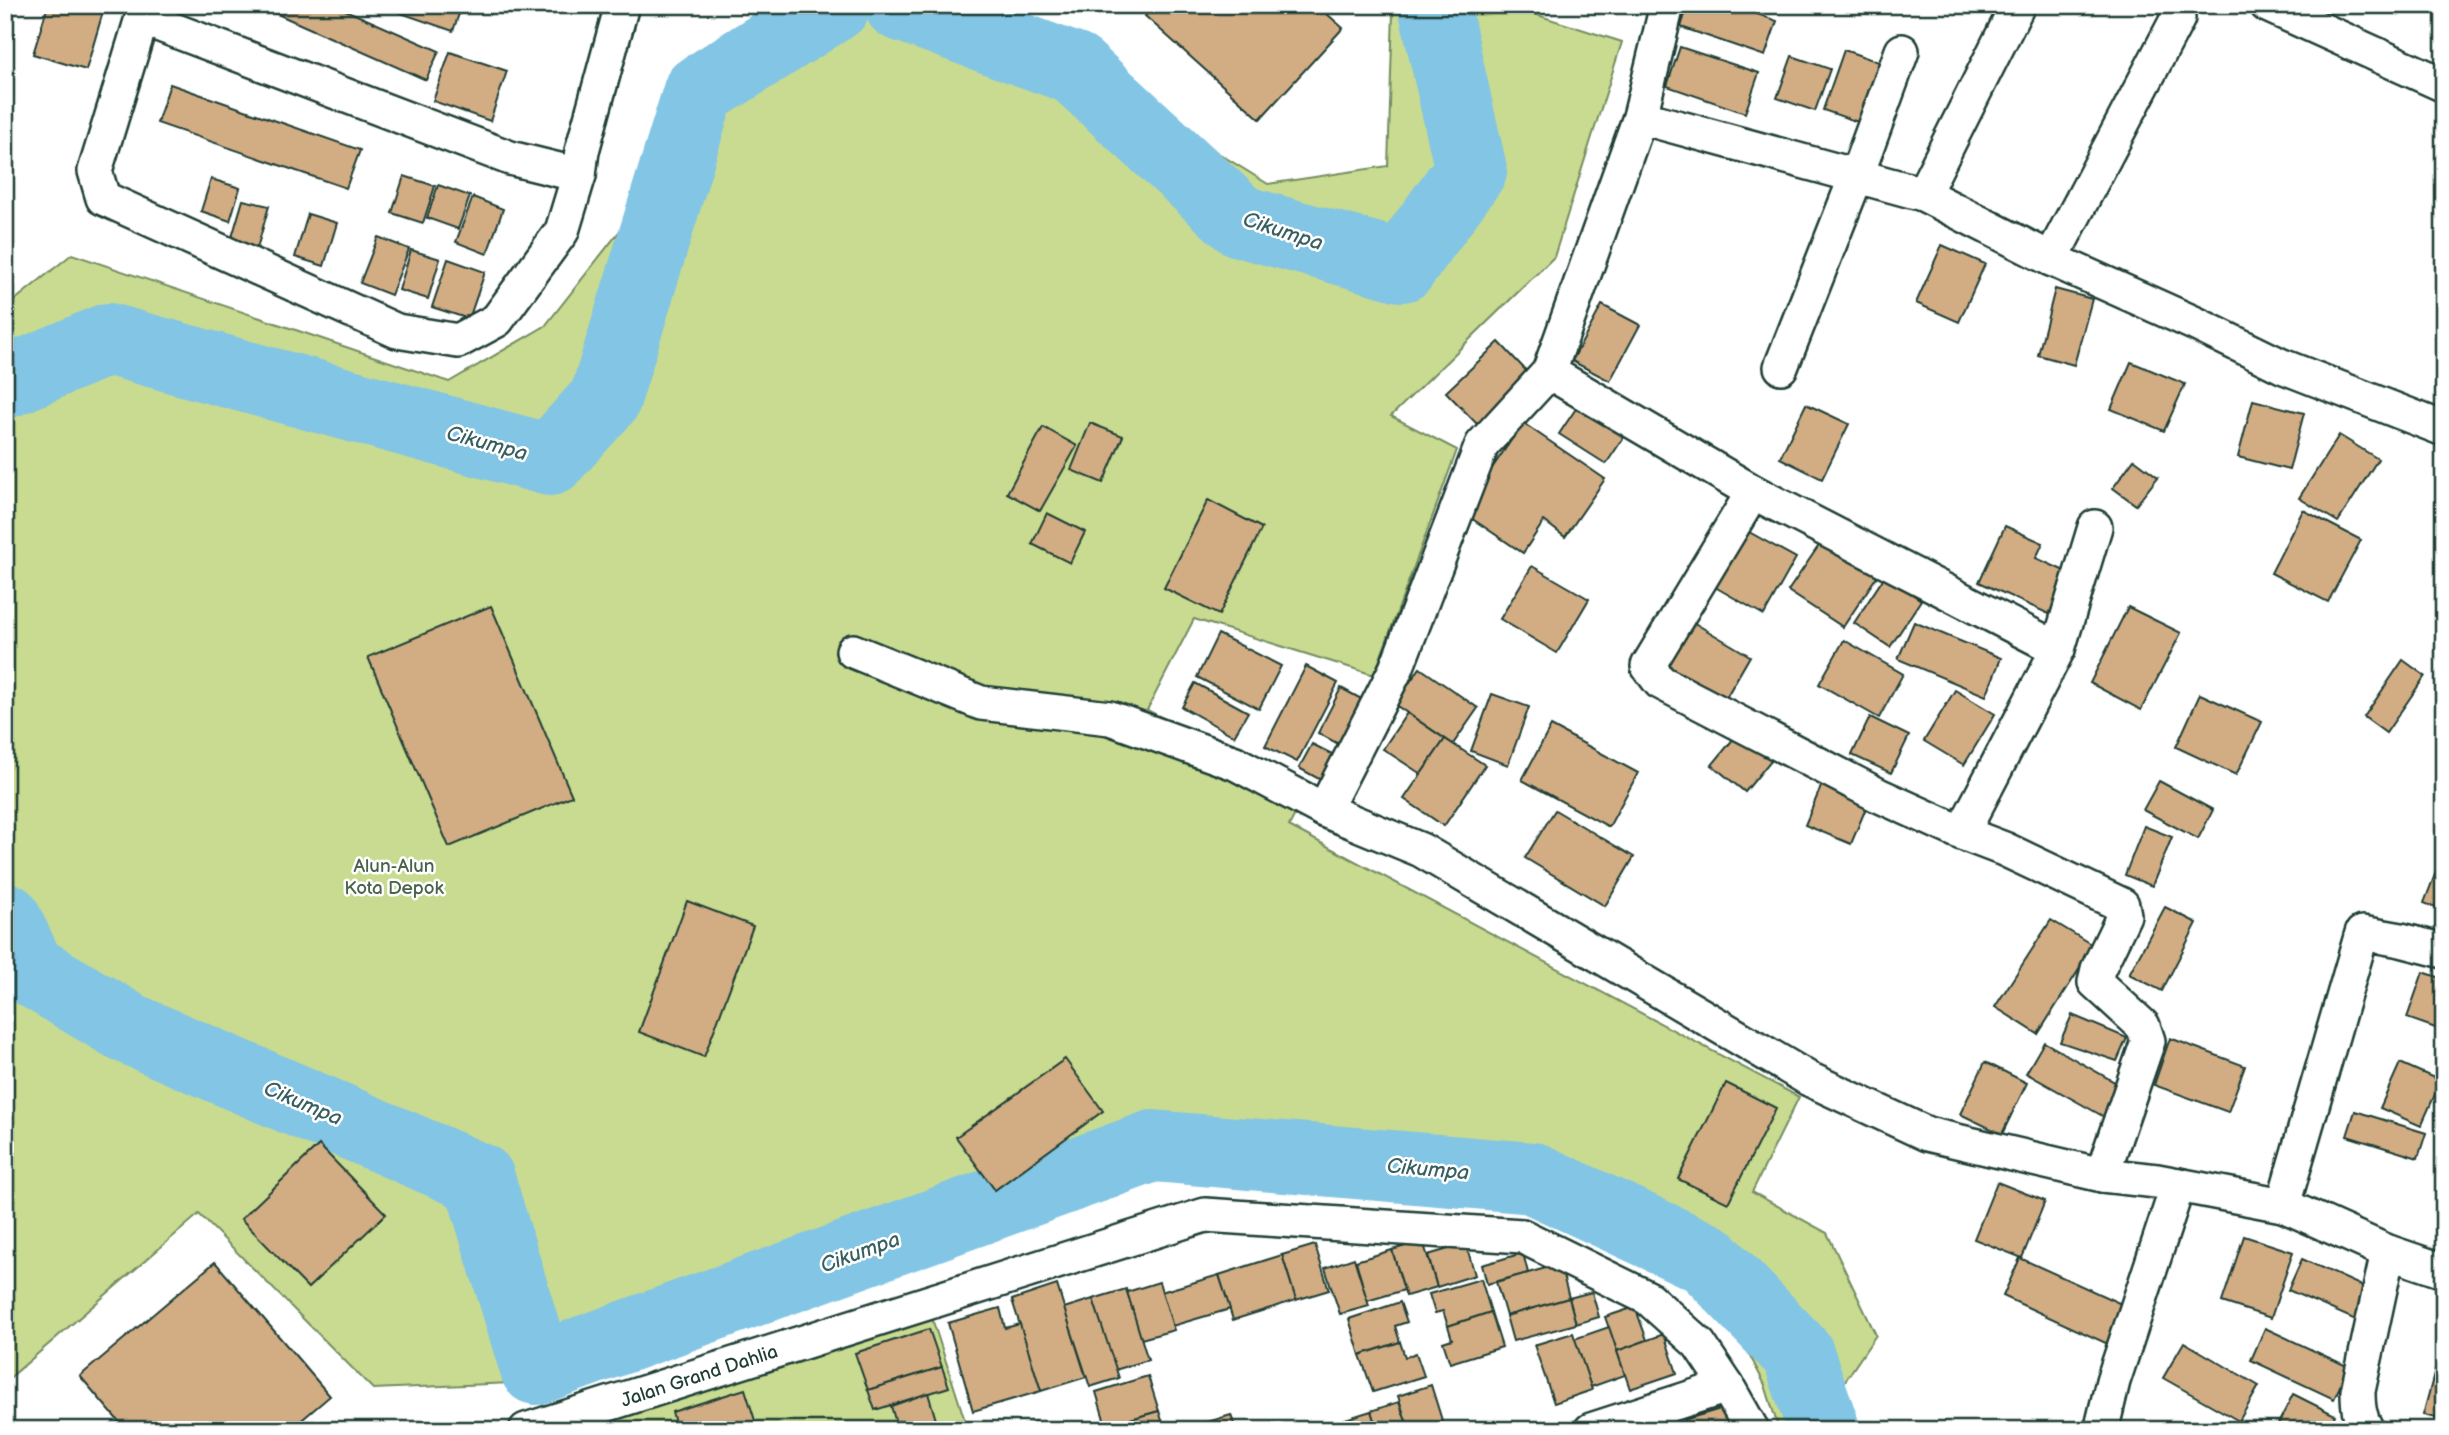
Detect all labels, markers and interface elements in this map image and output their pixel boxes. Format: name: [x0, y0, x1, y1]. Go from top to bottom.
water label: Cikumpa: [1240, 207, 1326, 256]
water label: Cikumpa: [444, 421, 530, 466]
park label: Alun-Alun Kota Depok: [344, 855, 445, 900]
water label: Cikumpa: [260, 1076, 346, 1131]
water label: Cikumpa: [1386, 1153, 1470, 1186]
water label: Cikumpa: [817, 1227, 903, 1278]
street label: Jalan Grand Dahlia: [618, 1340, 781, 1413]

